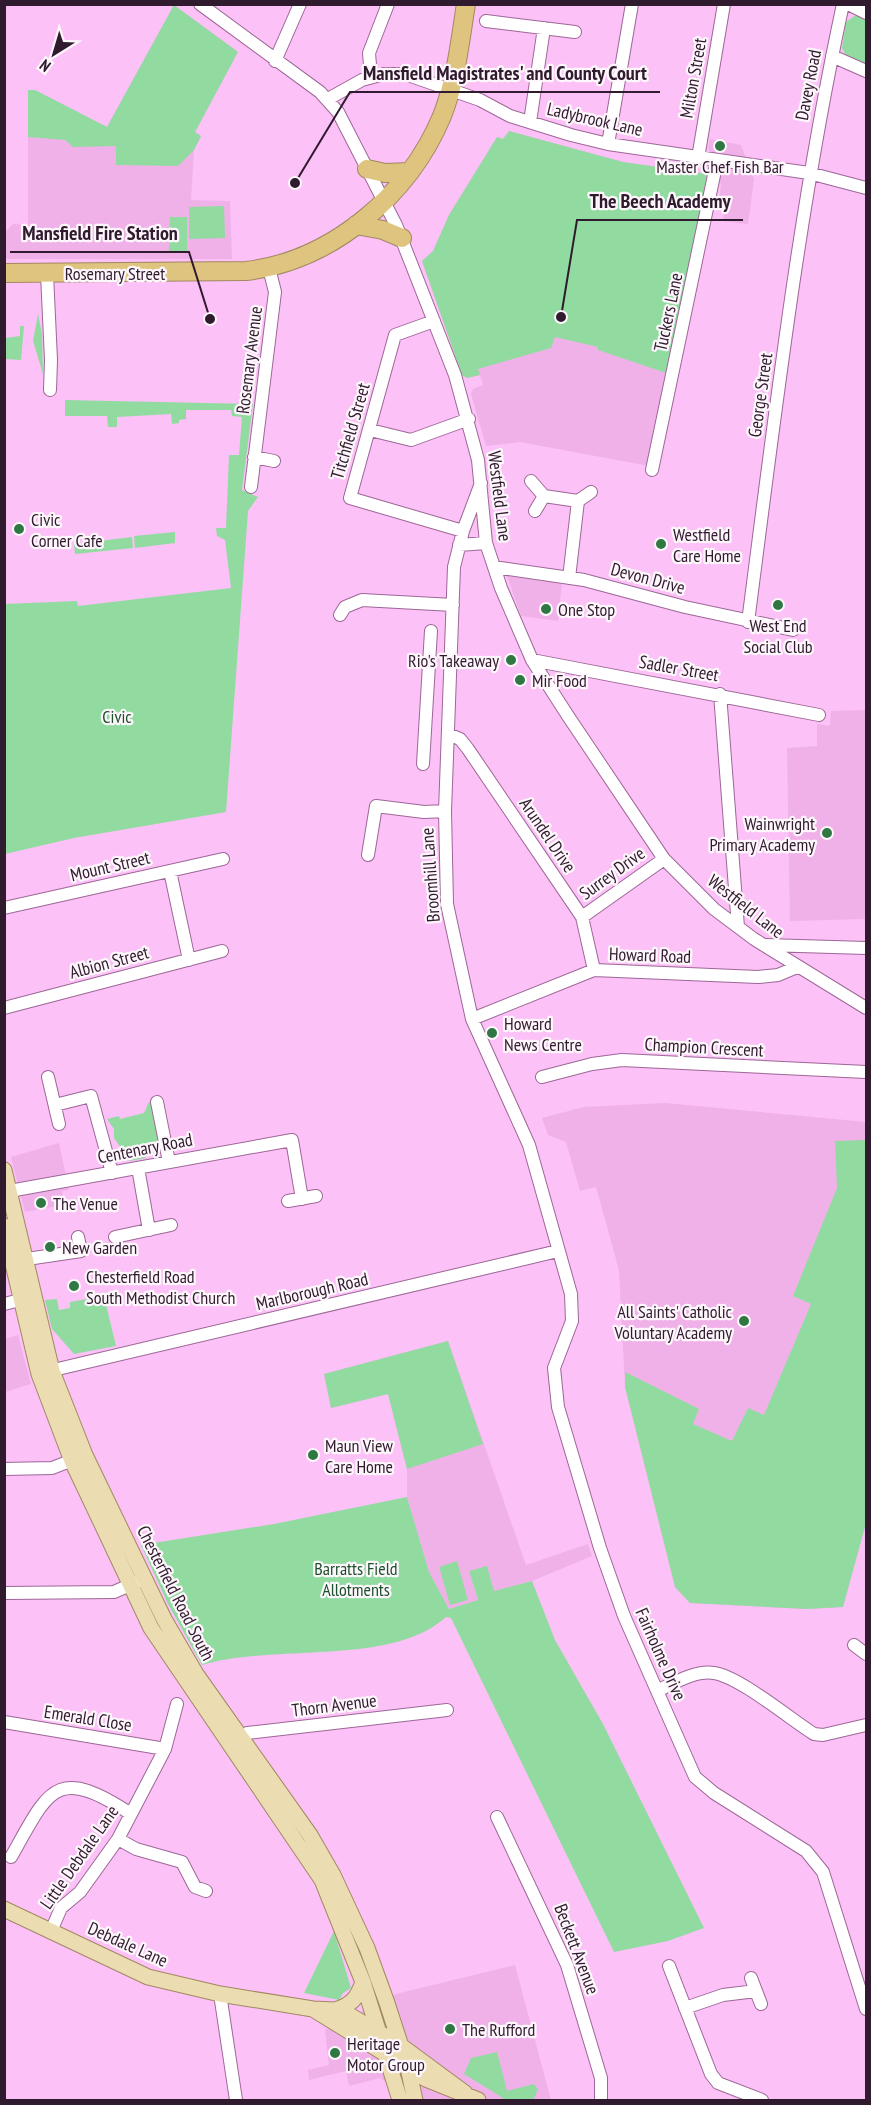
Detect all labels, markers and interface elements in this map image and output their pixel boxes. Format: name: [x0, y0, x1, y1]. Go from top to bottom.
north arrow: [24, 24, 84, 84]
street label: Milton Street: [675, 36, 711, 120]
street label: Davey Road: [790, 48, 826, 122]
callout: Mansfield Magistrates' and County Court: [350, 54, 660, 92]
text: N: [36, 55, 54, 77]
text: Mansfield Magistrates' and County Court: [363, 60, 647, 86]
street label: Ladybrook Lane: [545, 97, 645, 141]
marker: Master Chef Fish Bar: [713, 139, 727, 153]
place label: Master Chef Fish Bar: [656, 155, 784, 178]
callout: The Beech Academy: [577, 182, 743, 220]
text: The Beech Academy: [589, 188, 732, 214]
callout: Mansfield Fire Station: [10, 214, 189, 252]
text: Mansfield Fire Station: [22, 220, 178, 246]
street label: Rosemary Street: [65, 262, 165, 285]
street label: Tuckers Lane: [648, 271, 688, 353]
street label: Rosemary Avenue: [231, 305, 267, 415]
street label: George Street: [743, 351, 777, 439]
street label: Titchfield Street: [325, 380, 375, 482]
street label: Westfield Lane: [483, 450, 517, 542]
place label: Civic Corner Cafe: [31, 508, 103, 552]
marker: Civic Corner Cafe: [12, 522, 26, 536]
place label: Westfield Care Home: [673, 523, 741, 567]
marker: Westfield Care Home: [654, 537, 668, 551]
street label: Devon Drive: [608, 557, 688, 599]
place label: One Stop: [558, 598, 615, 621]
marker: West End Social Club: [771, 598, 785, 612]
marker: One Stop: [539, 602, 553, 616]
place label: West End Social Club: [743, 614, 813, 658]
place label: Rio's Takeaway: [408, 649, 499, 672]
street label: Sadler Street: [637, 650, 721, 686]
marker: Rio's Takeaway: [504, 653, 518, 667]
place label: Mir Food: [532, 669, 587, 692]
marker: Mir Food: [513, 673, 527, 687]
park label: Civic: [102, 705, 132, 728]
street label: Arundel Drive: [515, 793, 581, 877]
place label: Wainwright Primary Academy: [709, 812, 815, 856]
marker: Wainwright Primary Academy: [820, 826, 834, 840]
street label: Broomhill Lane: [415, 827, 445, 923]
street label: Surrey Drive: [575, 842, 649, 904]
street label: Mount Street: [68, 846, 152, 886]
street label: Westfield Lane: [703, 869, 789, 943]
street label: Albion Street: [67, 940, 151, 984]
street label: Howard Road: [608, 942, 692, 968]
place label: Howard News Centre: [504, 1012, 582, 1056]
marker: Howard News Centre: [485, 1026, 499, 1040]
street label: Champion Crescent: [644, 1032, 764, 1062]
street label: Centenary Road: [96, 1128, 194, 1168]
place label: The Venue: [53, 1192, 118, 1215]
marker: The Venue: [34, 1196, 48, 1210]
place label: New Garden: [62, 1236, 137, 1259]
marker: New Garden: [43, 1240, 57, 1254]
place label: Chesterfield Road South Methodist Church: [86, 1265, 235, 1309]
street label: Marlborough Road: [254, 1267, 370, 1315]
marker: Chesterfield Road South Methodist Church: [67, 1279, 81, 1293]
place label: All Saints' Catholic Voluntary Academy: [614, 1300, 733, 1344]
marker: All Saints' Catholic Voluntary Academy: [737, 1314, 751, 1328]
place label: Maun View Care Home: [325, 1434, 393, 1478]
marker: Maun View Care Home: [306, 1448, 320, 1462]
street label: Chesterfield Road South: [132, 1522, 220, 1664]
park label: Barratts Field Allotments: [314, 1557, 398, 1601]
street label: Fairholme Drive: [630, 1604, 692, 1704]
street label: Thorn Avenue: [290, 1688, 378, 1722]
street label: Emerald Close: [42, 1700, 134, 1736]
street label: Little Debdale Lane: [35, 1801, 123, 1913]
street label: Beckett Avenue: [549, 1900, 605, 1998]
street label: Debdale Lane: [85, 1916, 171, 1972]
place label: The Rufford: [462, 2018, 535, 2041]
marker: The Rufford: [443, 2022, 457, 2036]
place label: Heritage Motor Group: [347, 2032, 425, 2076]
marker: Heritage Motor Group: [328, 2046, 342, 2060]

